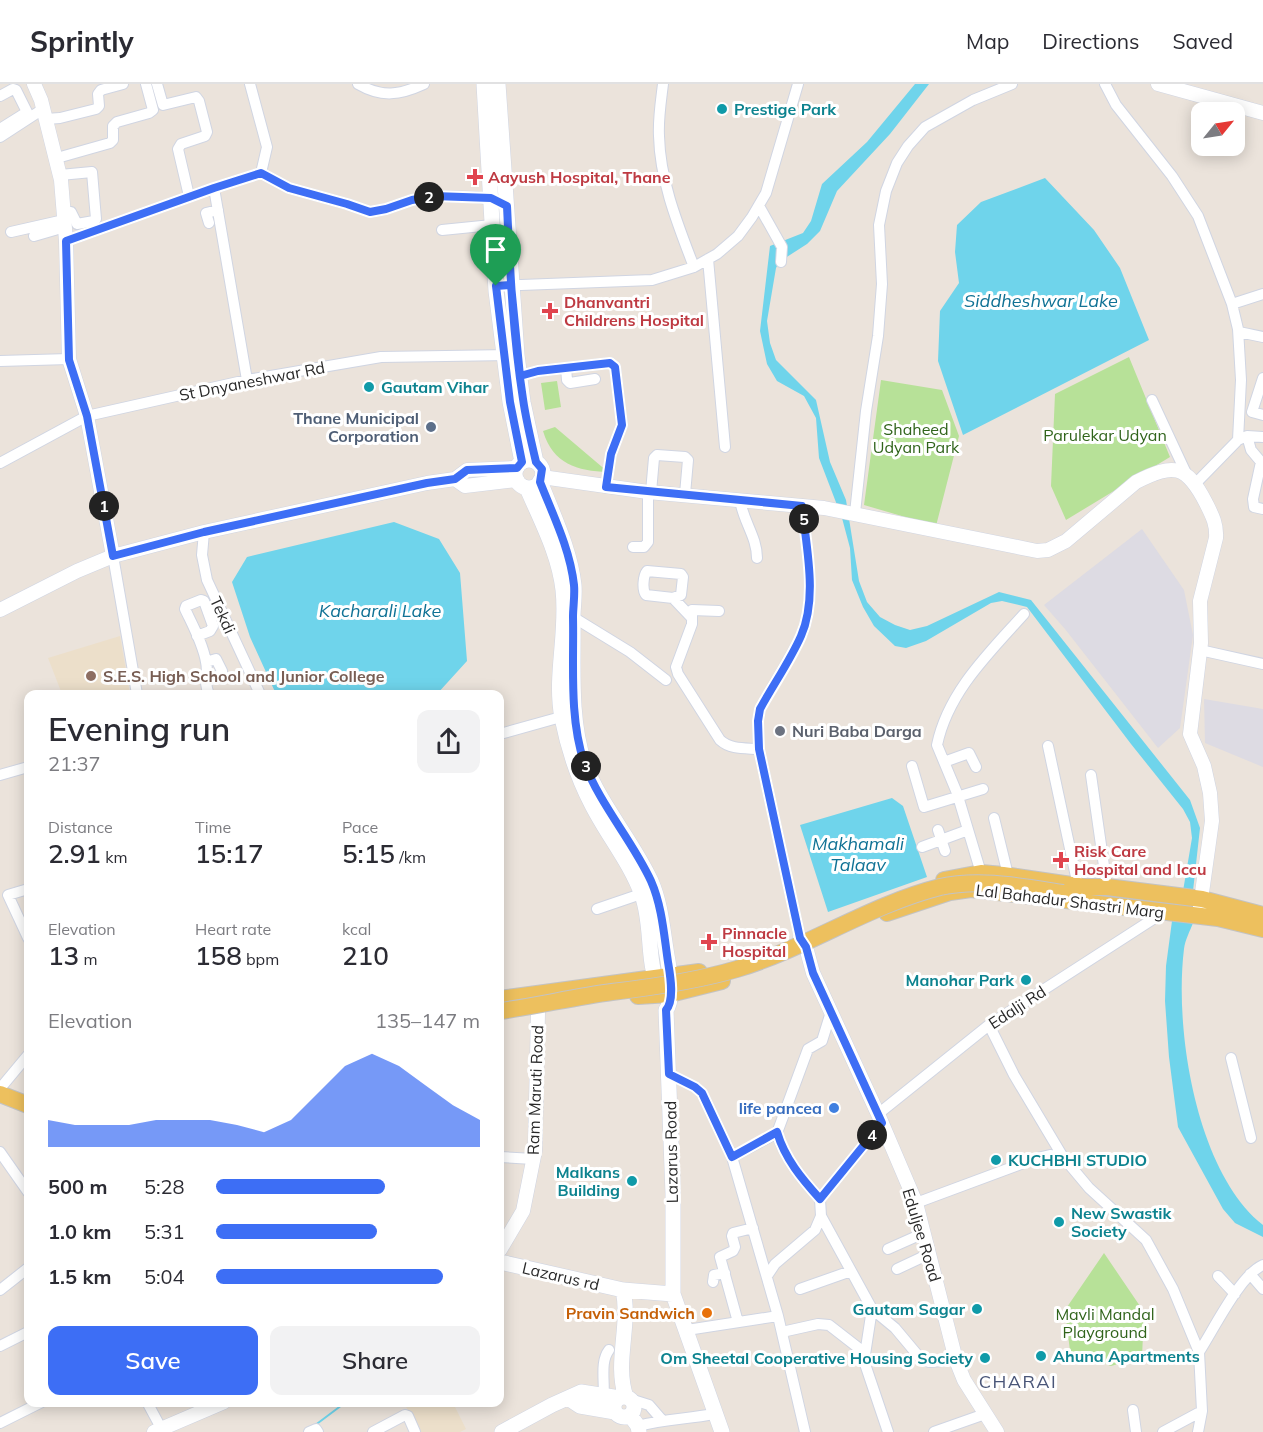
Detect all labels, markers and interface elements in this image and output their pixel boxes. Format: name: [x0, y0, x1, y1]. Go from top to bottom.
text: Sprintly: [30, 24, 134, 59]
text: Map: [966, 28, 1009, 54]
text: Directions: [1042, 28, 1139, 54]
text: Saved: [1172, 28, 1233, 54]
place label: Prestige Park: [734, 99, 837, 119]
marker: Prestige Park: [715, 102, 729, 116]
north arrow: [1191, 102, 1245, 156]
map controls: [1191, 102, 1245, 156]
place label: Aayush Hospital, Thane: [488, 167, 671, 187]
marker: Aayush Hospital, Thane: [466, 168, 484, 186]
pin: 2: [414, 182, 444, 212]
text: 2: [424, 187, 434, 207]
pin: [470, 224, 521, 286]
icon: arrive: [479, 233, 512, 266]
water label: Siddheshwar Lake: [964, 289, 1118, 312]
place label: Dhanvantri Childrens Hospital: [564, 292, 704, 330]
marker: Dhanvantri Childrens Hospital: [541, 302, 559, 320]
street label: St Dnyaneshwar Rd: [177, 357, 327, 405]
place label: Gautam Vihar: [381, 377, 489, 397]
marker: Gautam Vihar: [362, 380, 376, 394]
place label: Thane Municipal Corporation: [293, 408, 419, 446]
park label: Shaheed Udyan Park: [873, 419, 960, 457]
marker: Thane Municipal Corporation: [424, 420, 438, 434]
park label: Parulekar Udyan: [1043, 425, 1167, 445]
pin: 1: [89, 491, 119, 521]
text: 1: [99, 496, 109, 516]
pin: 5: [789, 504, 819, 534]
text: 5: [799, 509, 809, 529]
street label: Tekdi: [206, 593, 240, 637]
water label: Kacharali Lake: [319, 599, 441, 622]
place label: S.E.S. High School and Junior College: [103, 666, 385, 686]
marker: S.E.S. High School and Junior College: [84, 669, 98, 683]
text: Evening run: [48, 708, 230, 749]
button: share: [417, 710, 480, 773]
place label: Nuri Baba Darga: [792, 721, 922, 741]
marker: Nuri Baba Darga: [773, 724, 787, 738]
text: 21:37: [48, 751, 101, 776]
pin: 3: [571, 751, 601, 781]
text: 3: [581, 756, 591, 776]
text: Distance: [48, 817, 113, 837]
text: Time: [195, 817, 231, 837]
text: Pace: [342, 817, 378, 837]
water label: Makhamali Talaav: [812, 832, 905, 876]
text: 2.91: [48, 837, 101, 870]
text: 15:17: [195, 837, 264, 870]
text: 5:15: [342, 837, 395, 870]
place label: Risk Care Hospital and Iccu: [1074, 841, 1206, 879]
text: km: [101, 847, 127, 867]
text: /km: [395, 847, 426, 867]
marker: Risk Care Hospital and Iccu: [1052, 851, 1070, 869]
street label: Lal Bahadur Shastri Marg: [975, 880, 1165, 922]
text: Elevation: [48, 919, 116, 939]
text: Heart rate: [195, 919, 271, 939]
text: kcal: [342, 919, 371, 939]
place label: Pinnacle Hospital: [722, 923, 787, 961]
marker: Pinnacle Hospital: [700, 933, 718, 951]
text: 13: [48, 939, 79, 972]
text: 158: [195, 939, 242, 972]
text: 210: [342, 939, 389, 972]
text: m: [79, 949, 97, 969]
text: bpm: [242, 949, 279, 969]
place label: Manohar Park: [905, 970, 1015, 990]
marker: Manohar Park: [1019, 973, 1033, 987]
street label: Edalji Rd: [984, 981, 1050, 1033]
text: Elevation: [48, 1008, 133, 1033]
text: 135–147 m: [375, 1008, 480, 1033]
street label: Ram Maruti Road: [523, 1025, 547, 1155]
place label: life pancea: [739, 1098, 822, 1118]
street label: Lazarus Road: [660, 1101, 682, 1203]
marker: life pancea: [827, 1101, 841, 1115]
pin: 4: [857, 1120, 887, 1150]
text: 4: [867, 1125, 877, 1145]
place label: KUCHBHI STUDIO: [1008, 1150, 1147, 1170]
marker: KUCHBHI STUDIO: [989, 1153, 1003, 1167]
place label: Malkans Building: [556, 1162, 620, 1200]
text: 500 m: [48, 1174, 107, 1199]
text: 5:28: [144, 1174, 185, 1199]
marker: Malkans Building: [625, 1174, 639, 1188]
street label: Eduljee Road: [898, 1186, 946, 1284]
place label: New Swastik Society: [1071, 1203, 1172, 1241]
marker: New Swastik Society: [1052, 1215, 1066, 1229]
text: 1.0 km: [48, 1219, 111, 1244]
text: 5:31: [144, 1219, 185, 1244]
street label: Lazarus rd: [520, 1257, 602, 1295]
text: 1.5 km: [48, 1264, 111, 1289]
text: 5:04: [144, 1264, 185, 1289]
place label: Gautam Sagar: [853, 1299, 966, 1319]
marker: Gautam Sagar: [970, 1302, 984, 1316]
place label: Pravin Sandwich: [566, 1303, 695, 1323]
park label: Mavli Mandal Playground: [1055, 1304, 1155, 1342]
marker: Pravin Sandwich: [700, 1306, 714, 1320]
button: Save: [48, 1326, 258, 1395]
button: Share: [270, 1326, 480, 1395]
place label: Ahuna Apartments: [1053, 1346, 1200, 1366]
place label: Om Sheetal Cooperative Housing Society: [660, 1348, 973, 1368]
marker: Ahuna Apartments: [1034, 1349, 1048, 1363]
marker: Om Sheetal Cooperative Housing Society: [978, 1351, 992, 1365]
district label: CHARAI: [979, 1370, 1057, 1393]

